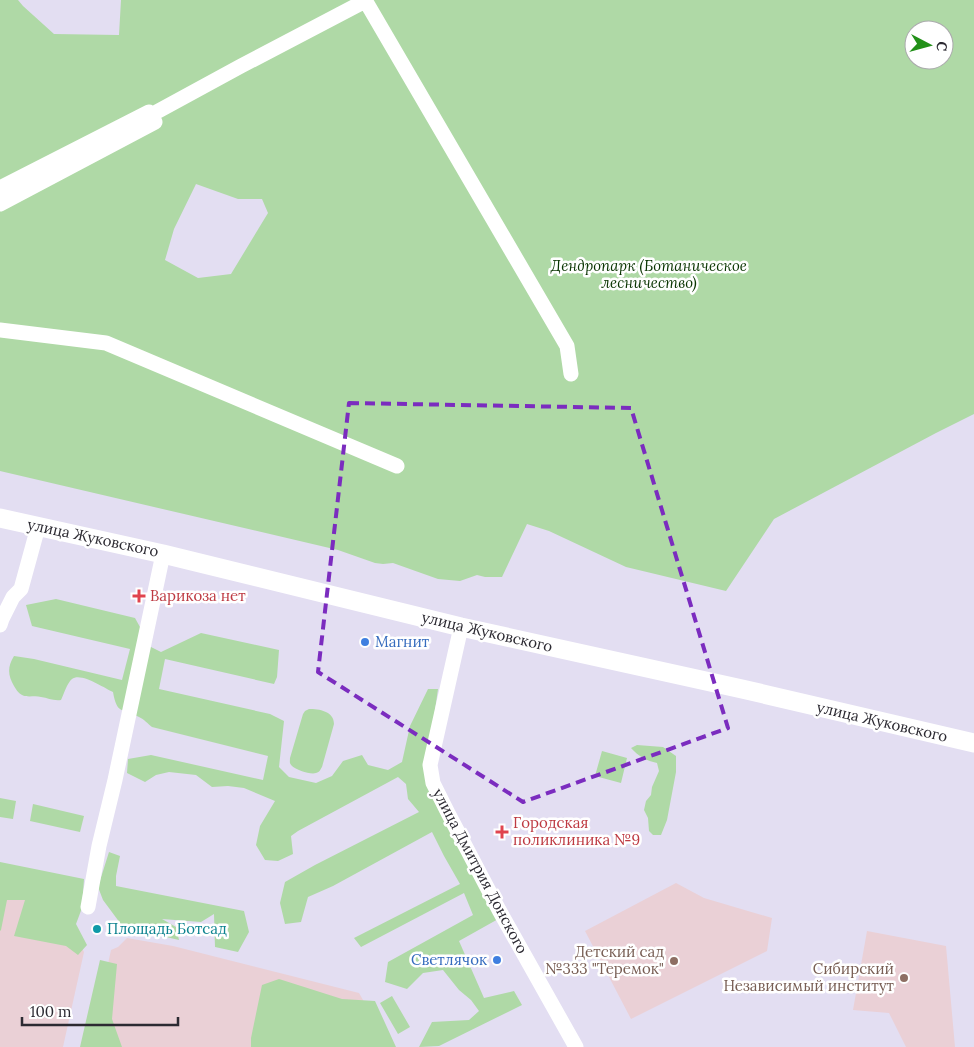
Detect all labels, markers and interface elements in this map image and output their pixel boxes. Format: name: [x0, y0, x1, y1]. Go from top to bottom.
north arrow: [904, 20, 954, 70]
text: С: [932, 41, 951, 52]
park label: Дендропарк (Ботаническое лесничество): [550, 256, 747, 293]
street label: улица Жуковского: [26, 514, 161, 561]
place label: Варикоза нет: [150, 586, 246, 605]
marker: Варикоза нет: [132, 589, 146, 603]
street label: улица Жуковского: [420, 607, 555, 656]
place label: Магнит: [375, 632, 430, 651]
marker: Магнит: [359, 636, 371, 648]
street label: улица Жуковского: [815, 697, 950, 746]
street label: улица Дмитрия Донского: [429, 785, 532, 957]
place label: Городская поликлиника №9: [513, 813, 640, 849]
marker: Городская поликлиника №9: [495, 825, 509, 839]
place label: Площадь Ботсад: [107, 919, 227, 938]
marker: Площадь Ботсад: [91, 923, 103, 935]
place label: Детский сад №333 "Теремок": [545, 942, 664, 978]
place label: Светлячок: [411, 950, 487, 969]
marker: Светлячок: [491, 954, 503, 966]
marker: Детский сад №333 "Теремок": [668, 955, 680, 967]
place label: Сибирский Независимый институт: [723, 959, 895, 995]
marker: Сибирский Независимый институт: [898, 972, 910, 984]
scale bar: [22, 994, 179, 1026]
text: 100 m: [30, 1002, 71, 1021]

